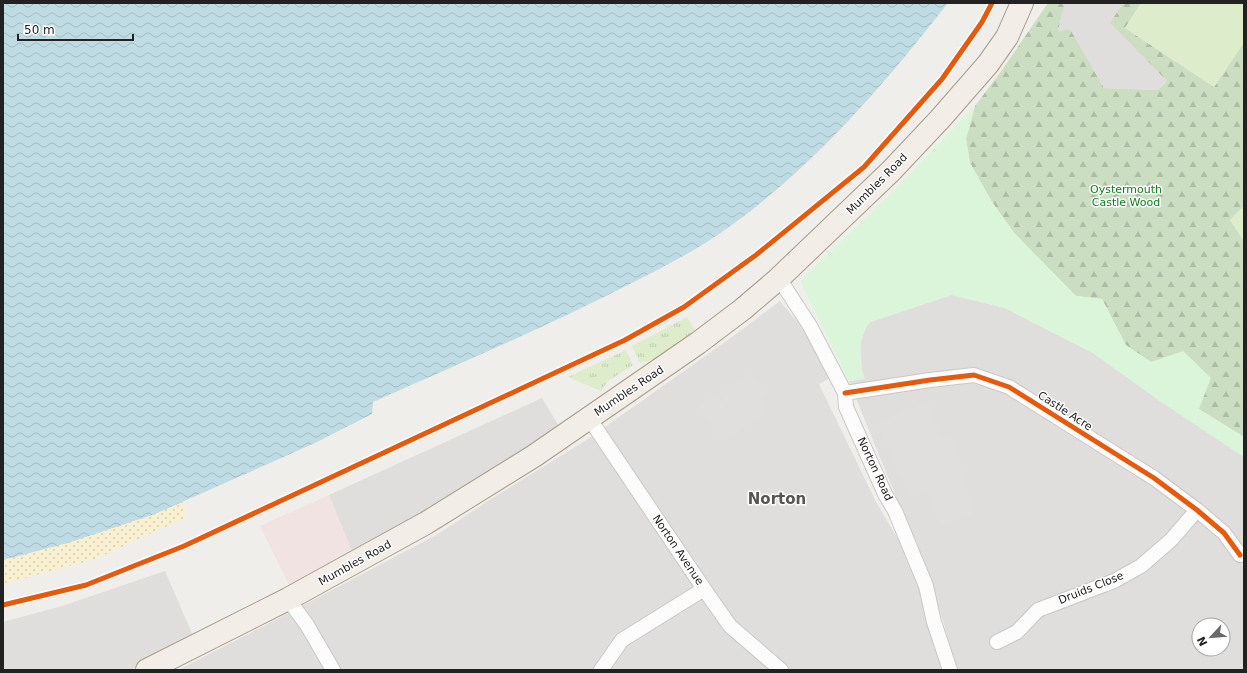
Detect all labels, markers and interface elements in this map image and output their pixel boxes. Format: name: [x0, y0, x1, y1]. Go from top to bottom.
scale bar: [18, 16, 133, 42]
text: 50 m: [24, 23, 55, 37]
street label: Mumbles Road: [844, 151, 910, 217]
park label: Oystermouth Castle Wood: [1090, 183, 1162, 209]
street label: Mumbles Road: [592, 363, 666, 419]
street label: Castle Acre: [1035, 389, 1095, 434]
street label: Norton Road: [855, 435, 895, 503]
district label: Norton: [748, 490, 806, 508]
street label: Norton Avenue: [650, 512, 706, 588]
street label: Mumbles Road: [317, 538, 393, 588]
street label: Druids Close: [1056, 569, 1126, 607]
north arrow: [1191, 617, 1231, 657]
text: N: [1195, 634, 1210, 648]

